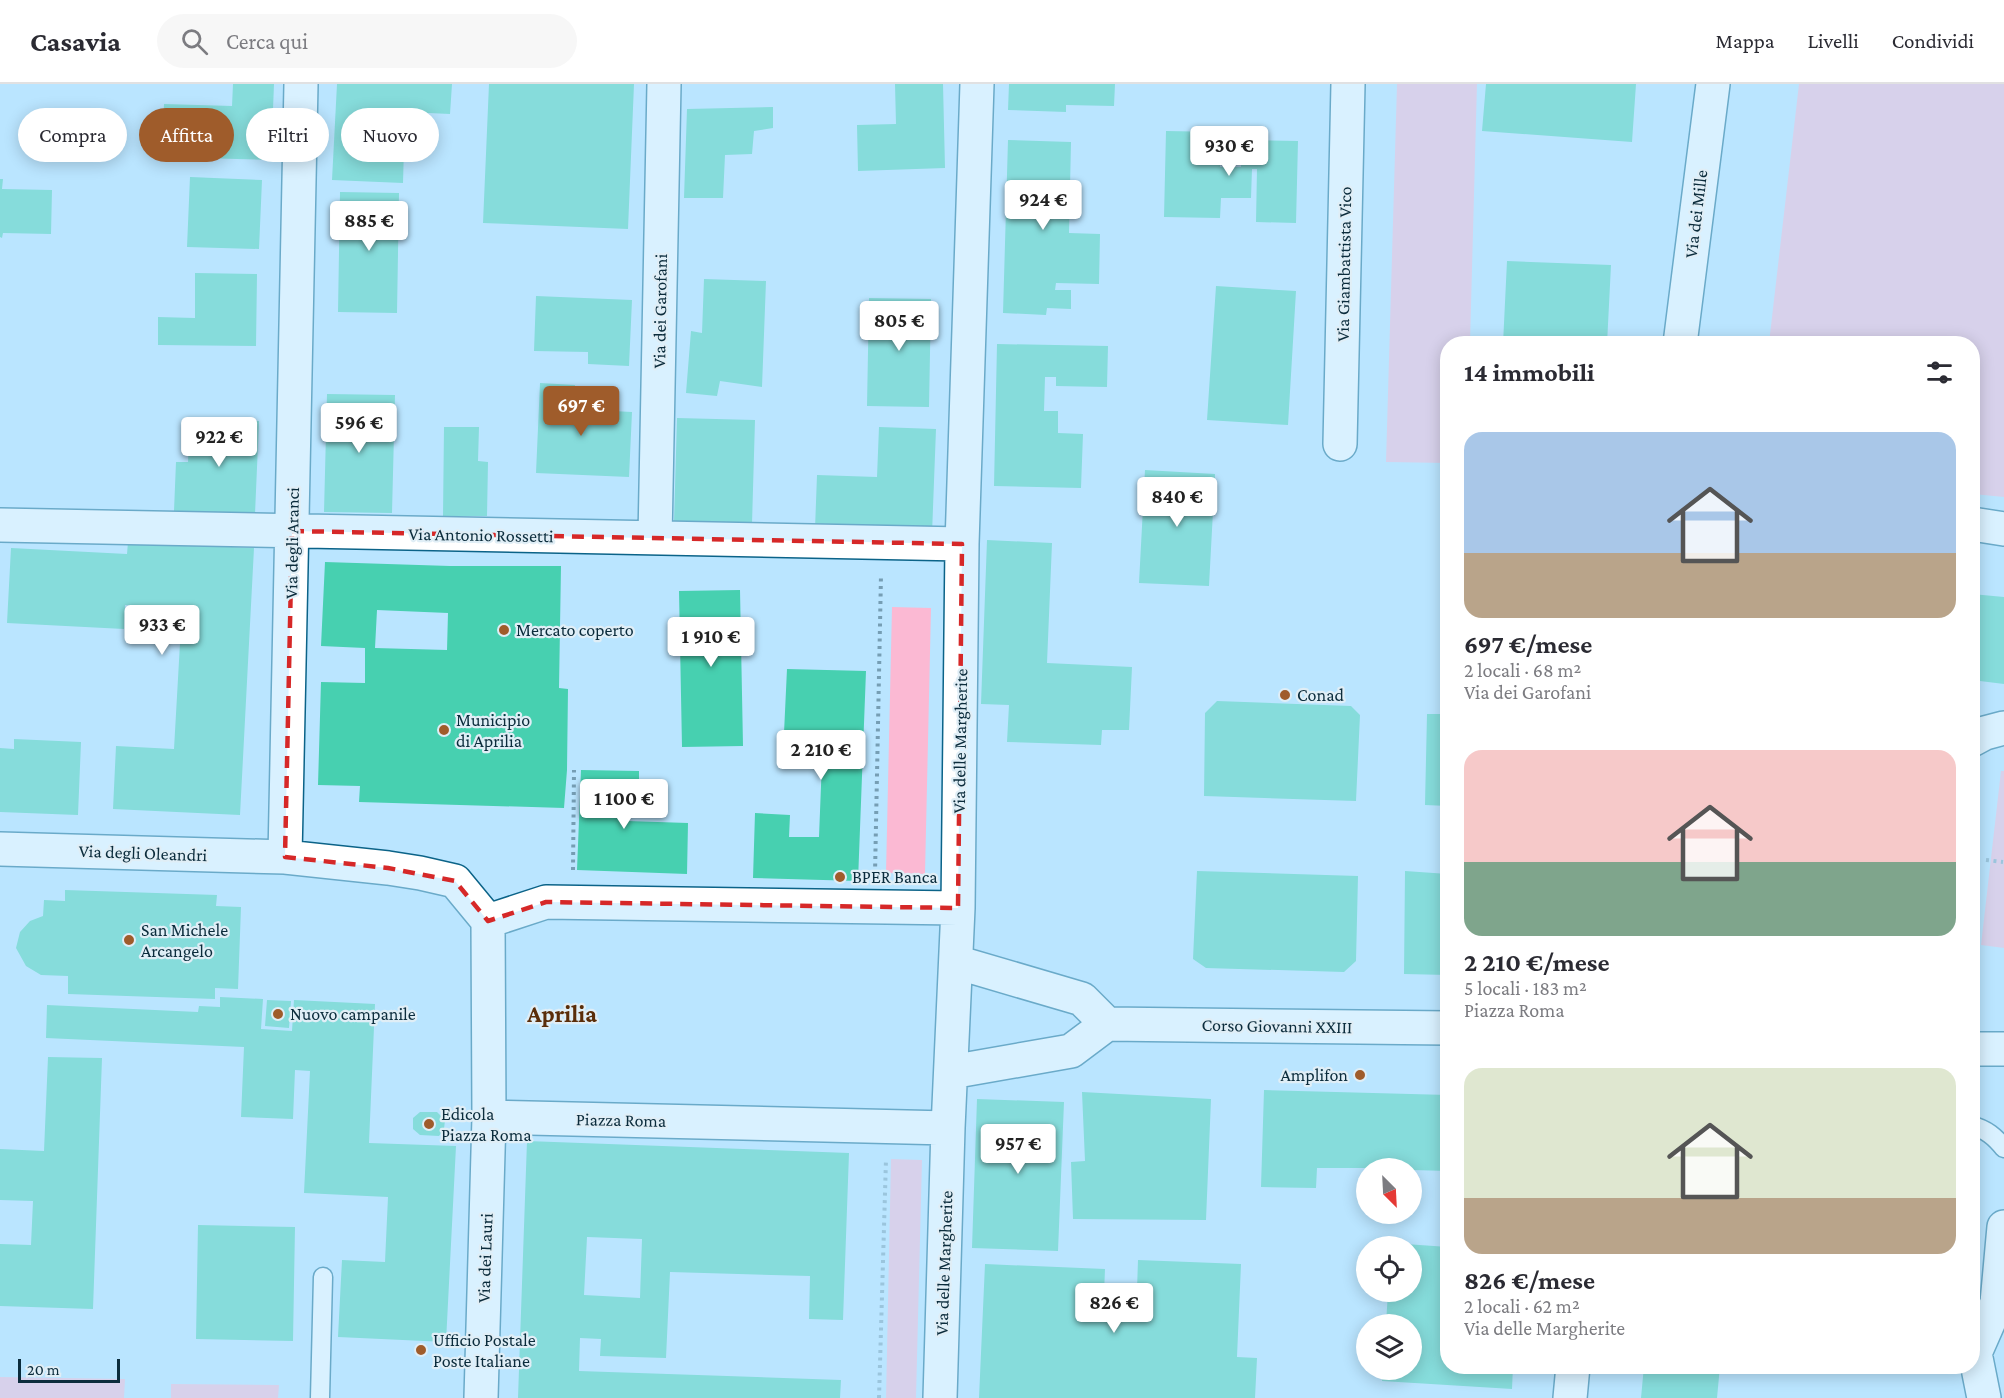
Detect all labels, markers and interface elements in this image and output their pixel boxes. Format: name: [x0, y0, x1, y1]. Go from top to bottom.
search box: [157, 14, 577, 68]
icon: search: [178, 25, 211, 58]
text: Casavia: [30, 26, 121, 57]
text: Cerca qui: [226, 29, 308, 54]
text: Mappa: [1716, 29, 1774, 53]
text: Livelli: [1807, 29, 1859, 53]
text: Condividi: [1892, 29, 1974, 53]
chip: Compra: [18, 108, 127, 162]
chip: Affitta: [139, 108, 234, 162]
chip: Filtri: [246, 108, 329, 162]
chip: Nuovo: [341, 108, 439, 162]
pin: 930 €: [1187, 126, 1271, 177]
text: 930 €: [1204, 134, 1254, 156]
street label: Via dei Mille: [1681, 169, 1711, 259]
pin: 924 €: [1001, 180, 1085, 231]
street label: Via Giambattista Vico: [1333, 186, 1355, 342]
text: 924 €: [1019, 188, 1067, 210]
pin: 885 €: [327, 201, 411, 252]
text: 885 €: [344, 209, 394, 231]
street label: Via dei Garofani: [649, 253, 671, 368]
pin: 805 €: [857, 301, 941, 352]
text: 805 €: [874, 309, 924, 331]
icon: filters: [1923, 356, 1956, 389]
text: 14 immobili: [1464, 358, 1595, 387]
pin: 697 €: [539, 386, 623, 437]
text: 697 €: [557, 394, 605, 416]
pin: 596 €: [317, 403, 401, 454]
text: 596 €: [335, 411, 383, 433]
pin: 922 €: [177, 417, 261, 468]
text: 922 €: [195, 425, 243, 447]
icon: home: [1656, 471, 1764, 579]
pin: 840 €: [1135, 477, 1219, 528]
text: 840 €: [1151, 485, 1203, 507]
street label: Via degli Aranci: [281, 487, 303, 599]
street label: Via Antonio Rossetti: [408, 524, 554, 546]
pin: 933 €: [120, 605, 204, 656]
text: 933 €: [138, 613, 186, 635]
pin: 1 910 €: [656, 617, 766, 668]
place label: Mercato coperto: [516, 620, 634, 640]
marker: Mercato coperto: [497, 623, 511, 637]
text: 1 910 €: [682, 625, 740, 647]
text: 697 €/mese: [1464, 630, 1592, 659]
text: 2 locali · 68 m²: [1464, 659, 1581, 681]
street label: Via delle Margherite: [949, 668, 971, 814]
text: Via dei Garofani: [1464, 681, 1591, 703]
place label: Conad: [1297, 685, 1344, 705]
marker: Conad: [1278, 688, 1292, 702]
place label: Municipio di Aprilia: [456, 710, 530, 751]
marker: Municipio di Aprilia: [437, 723, 451, 737]
pin: 2 210 €: [766, 730, 876, 781]
text: 2 210 €: [791, 738, 851, 760]
pin: 1 100 €: [569, 779, 679, 830]
text: 1 100 €: [594, 787, 654, 809]
icon: home: [1656, 789, 1764, 897]
street label: Via degli Oleandri: [78, 841, 208, 865]
place label: BPER Banca: [852, 867, 938, 887]
marker: BPER Banca: [833, 870, 847, 884]
place label: San Michele Arcangelo: [141, 920, 228, 961]
marker: San Michele Arcangelo: [122, 933, 136, 947]
text: 2 210 €/mese: [1464, 948, 1610, 977]
text: 5 locali · 183 m²: [1464, 977, 1587, 999]
text: Piazza Roma: [1464, 999, 1565, 1021]
district label: Aprilia: [526, 1000, 597, 1027]
place label: Nuovo campanile: [290, 1004, 416, 1024]
marker: Nuovo campanile: [271, 1007, 285, 1021]
street label: Corso Giovanni XXIII: [1201, 1015, 1353, 1037]
place label: Amplifon: [1281, 1065, 1348, 1085]
marker: Amplifon: [1353, 1068, 1367, 1082]
place label: Edicola Piazza Roma: [441, 1104, 532, 1145]
icon: home: [1656, 1107, 1764, 1215]
street label: Piazza Roma: [576, 1109, 666, 1131]
marker: Edicola Piazza Roma: [422, 1117, 436, 1131]
pin: 957 €: [976, 1124, 1060, 1175]
text: 957 €: [995, 1132, 1041, 1154]
north arrow: [1356, 1158, 1422, 1224]
map controls: [1356, 1158, 1422, 1380]
street label: Via delle Margherite: [931, 1190, 957, 1336]
street label: Via dei Lauri: [473, 1212, 497, 1303]
button: locate: [1356, 1236, 1422, 1302]
text: 826 €/mese: [1464, 1266, 1595, 1295]
pin: 826 €: [1072, 1283, 1156, 1334]
text: 826 €: [1089, 1291, 1139, 1313]
text: 2 locali · 62 m²: [1464, 1295, 1580, 1317]
button: layers: [1356, 1314, 1422, 1380]
text: Via delle Margherite: [1464, 1317, 1625, 1339]
place label: Ufficio Postale Poste Italiane: [433, 1330, 536, 1371]
marker: Ufficio Postale Poste Italiane: [414, 1343, 428, 1357]
scale bar: [18, 1356, 120, 1384]
text: 20 m: [27, 1361, 60, 1378]

